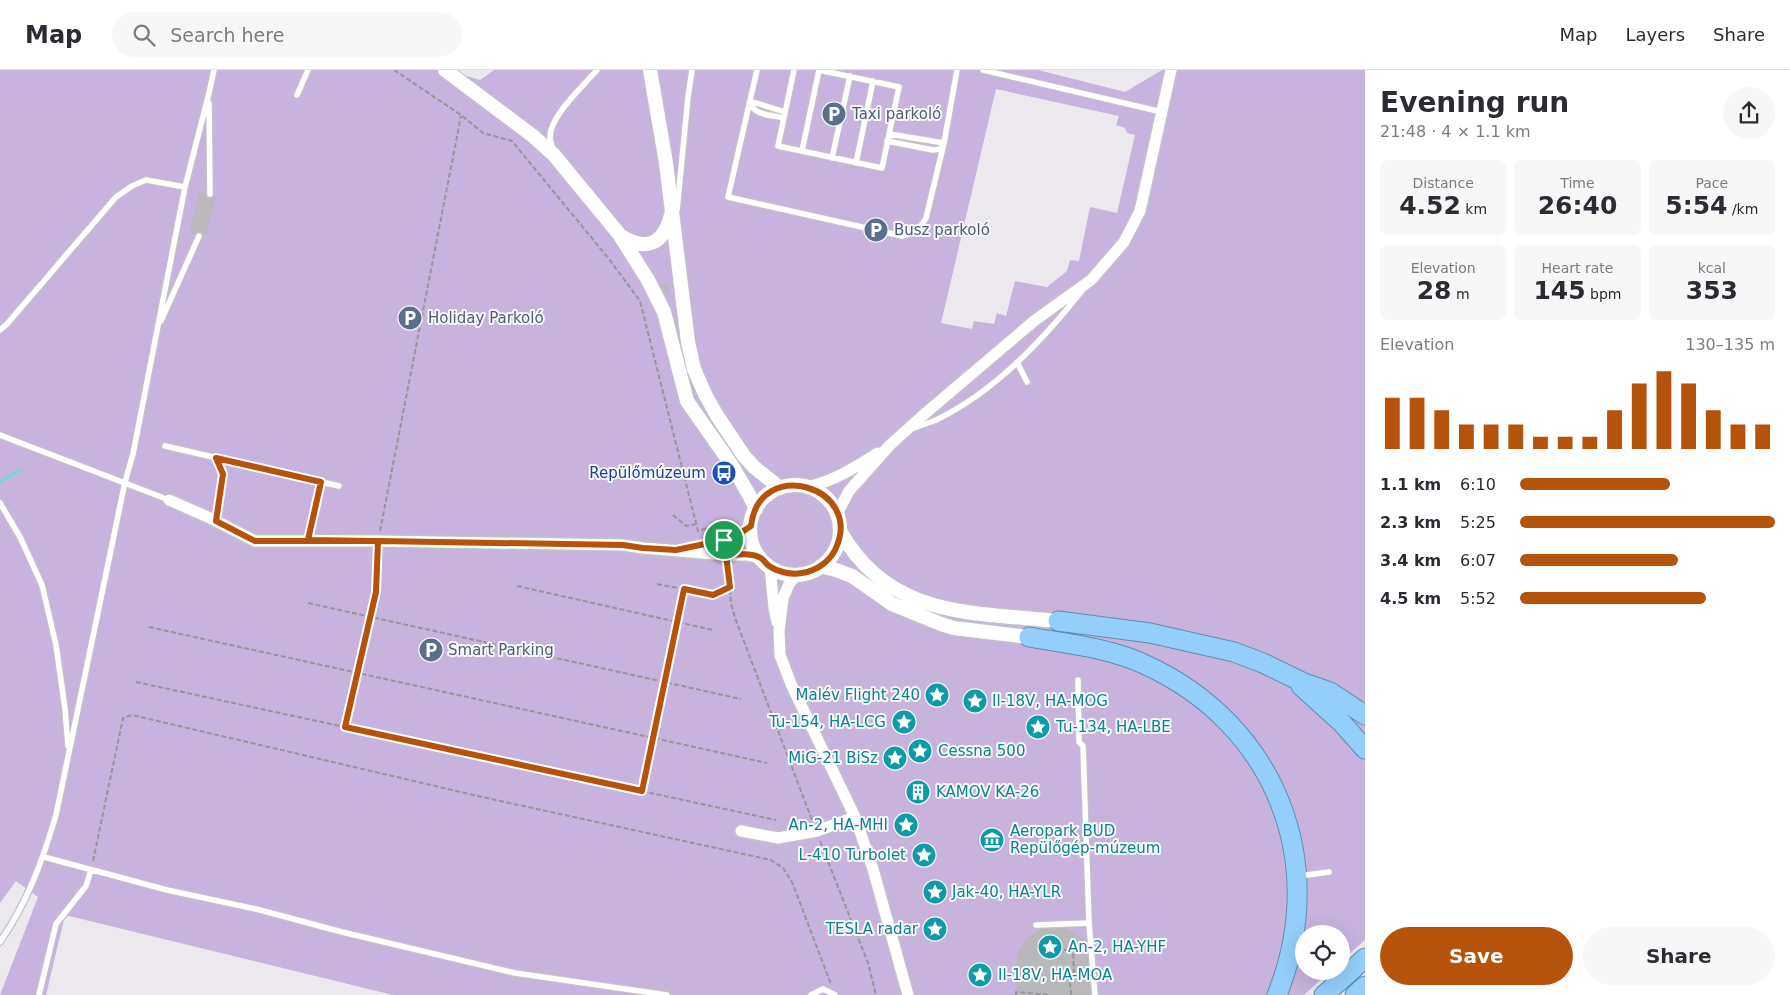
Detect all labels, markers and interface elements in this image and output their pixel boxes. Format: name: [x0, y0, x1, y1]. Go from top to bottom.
search box: [112, 12, 462, 57]
text: Map: [25, 21, 82, 49]
icon: search: [130, 21, 158, 49]
text: Search here: [170, 24, 284, 46]
text: Map: [1559, 24, 1597, 45]
text: Layers: [1625, 24, 1685, 45]
text: Share: [1713, 24, 1765, 45]
text: Evening run: [1380, 86, 1569, 119]
button: share: [1723, 87, 1775, 139]
parking icon: Taxi parkoló: [821, 101, 847, 127]
place label: Taxi parkoló: [851, 105, 941, 123]
text: 21:48 · 4 × 1.1 km: [1380, 122, 1531, 141]
text: Distance: [1413, 175, 1474, 191]
text: Time: [1560, 175, 1595, 191]
text: Pace: [1695, 175, 1728, 191]
text: 4.52: [1399, 191, 1461, 220]
text: 26:40: [1538, 191, 1617, 220]
text: 5:54: [1665, 191, 1727, 220]
text: km: [1461, 201, 1487, 217]
text: /km: [1727, 201, 1758, 217]
parking icon: Busz parkoló: [863, 217, 889, 243]
place label: Busz parkoló: [894, 221, 990, 239]
text: Elevation: [1411, 260, 1476, 276]
text: Heart rate: [1542, 260, 1613, 276]
text: kcal: [1698, 260, 1726, 276]
text: 28: [1417, 276, 1452, 305]
text: 145: [1533, 276, 1586, 305]
text: 353: [1686, 276, 1738, 305]
text: m: [1452, 286, 1470, 302]
text: bpm: [1586, 286, 1622, 302]
parking icon: Holiday Parkoló: [397, 305, 423, 331]
place label: Holiday Parkoló: [428, 309, 544, 327]
text: Elevation: [1380, 335, 1454, 354]
text: 130–135 m: [1685, 335, 1775, 354]
bus stop icon: Repülőmúzeum: [711, 460, 737, 486]
place label: Repülőmúzeum: [589, 464, 706, 482]
text: 1.1 km: [1380, 475, 1441, 494]
text: 6:10: [1460, 475, 1496, 494]
text: 2.3 km: [1380, 513, 1441, 532]
text: 5:25: [1460, 513, 1496, 532]
pin: [703, 519, 745, 561]
icon: arrive: [710, 526, 738, 554]
text: 3.4 km: [1380, 551, 1441, 570]
text: 6:07: [1460, 551, 1496, 570]
text: 4.5 km: [1380, 589, 1441, 608]
text: 5:52: [1460, 589, 1496, 608]
parking icon: Smart Parking: [418, 637, 444, 663]
place label: Smart Parking: [448, 641, 554, 659]
place icon: Malév Flight 240: [924, 682, 950, 708]
place label: Malév Flight 240: [796, 686, 920, 704]
place icon: Il-18V, HA-MOG: [962, 688, 988, 714]
place label: Il-18V, HA-MOG: [992, 692, 1108, 710]
place icon: Tu-154, HA-LCG: [891, 709, 917, 735]
place label: Tu-154, HA-LCG: [768, 713, 886, 731]
place icon: Tu-134, HA-LBE: [1025, 714, 1051, 740]
place label: Tu-134, HA-LBE: [1055, 718, 1171, 736]
place icon: Cessna 500: [907, 738, 933, 764]
place label: Cessna 500: [938, 742, 1025, 760]
place icon: MiG-21 BiSz: [882, 745, 908, 771]
place label: MiG-21 BiSz: [788, 749, 878, 767]
building icon: KAMOV KA-26: [905, 779, 931, 805]
place label: KAMOV KA-26: [936, 783, 1039, 801]
place icon: An-2, HA-MHI: [893, 812, 919, 838]
place label: An-2, HA-MHI: [788, 816, 888, 834]
place label: Aeropark BUD Repülőgép-múzeum: [1010, 822, 1160, 857]
museum icon: Aeropark BUD Repülőgép-múzeum: [979, 827, 1005, 853]
place icon: L-410 Turbolet: [911, 842, 937, 868]
place label: L-410 Turbolet: [799, 846, 906, 864]
place icon: Jak-40, HA-YLR: [922, 879, 948, 905]
place label: Jak-40, HA-YLR: [951, 883, 1061, 901]
place icon: TESLA radar: [922, 916, 948, 942]
place label: TESLA radar: [825, 920, 919, 938]
map controls: [1295, 925, 1350, 980]
button: locate: [1295, 925, 1350, 980]
button: Save: [1380, 927, 1573, 985]
button: Share: [1583, 927, 1775, 985]
place icon: An-2, HA-YHF: [1037, 934, 1063, 960]
place label: An-2, HA-YHF: [1068, 938, 1166, 956]
place icon: Il-18V, HA-MOA: [967, 962, 993, 988]
place label: Il-18V, HA-MOA: [998, 966, 1113, 984]

